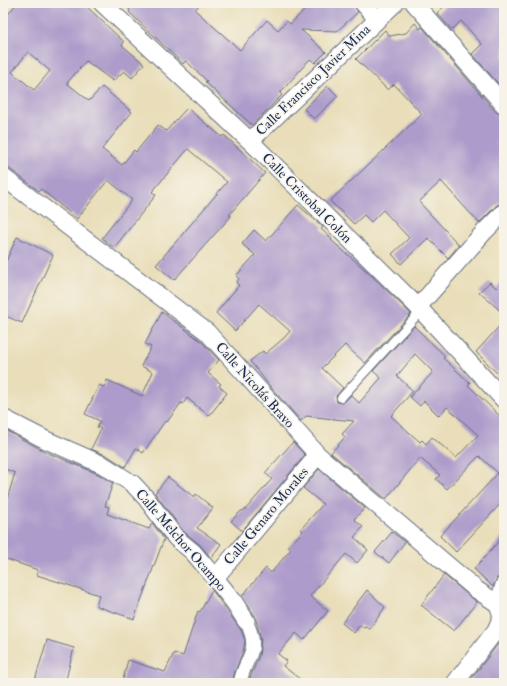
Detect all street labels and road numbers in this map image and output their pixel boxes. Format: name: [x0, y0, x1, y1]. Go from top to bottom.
street label: Calle Francisco Javier Mina: [252, 21, 374, 139]
street label: Calle Cristobal Colón: [258, 149, 356, 247]
street label: Calle Nicolás Bravo: [212, 338, 298, 432]
street label: Calle Genaro Morales: [220, 463, 312, 568]
street label: Calle Melchor Ocampo: [131, 485, 230, 595]

